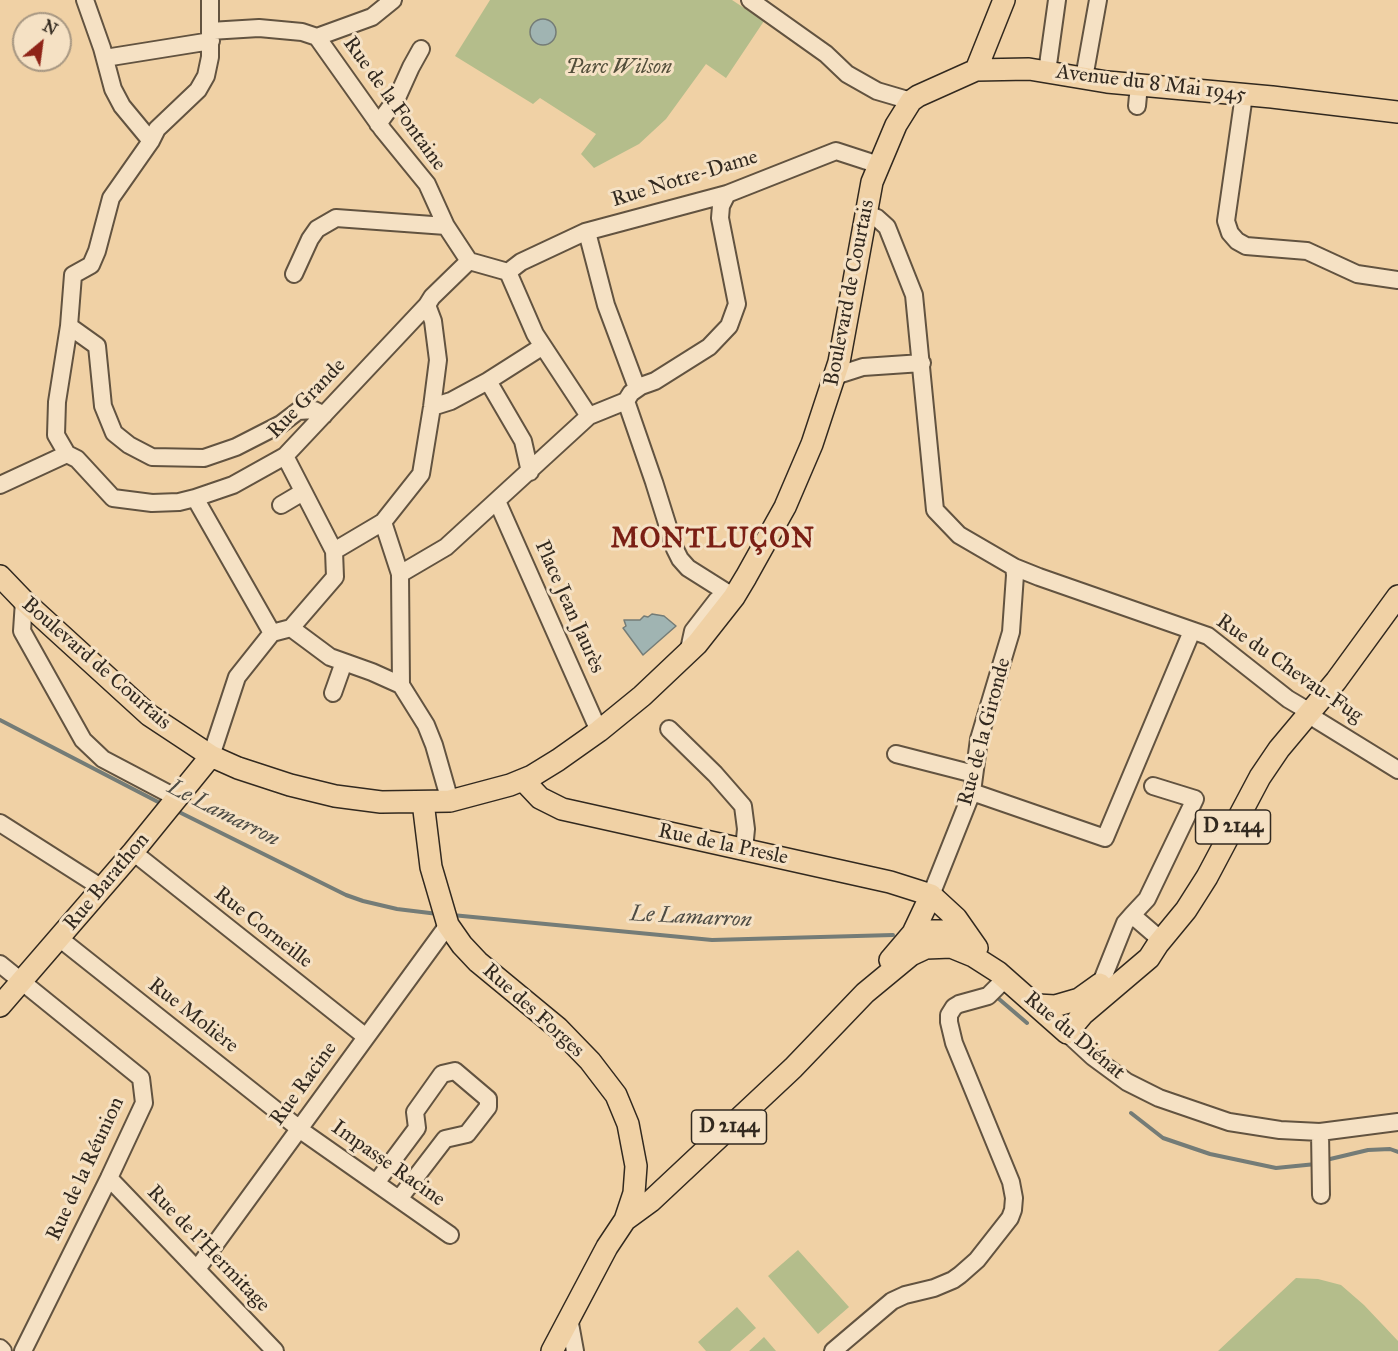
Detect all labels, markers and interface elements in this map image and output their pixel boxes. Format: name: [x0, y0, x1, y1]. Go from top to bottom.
north arrow: [12, 12, 72, 72]
text: N: [39, 16, 61, 39]
street label: Rue de la Fontaine: [337, 32, 451, 176]
park label: Parc Wilson: [566, 55, 672, 81]
street label: Avenue du 8 Mai 1945: [1055, 60, 1247, 108]
street label: Rue Notre-Dame: [609, 145, 761, 213]
street label: Boulevard de Courtais: [820, 198, 880, 388]
street label: Rue Grande: [263, 354, 351, 444]
district label: MONTLUÇON: [611, 524, 815, 556]
street label: Place Jean Jaurès: [529, 537, 609, 677]
street label: Boulevard de Courtais: [16, 592, 176, 736]
street label: Rue du Chevau-Fug: [1211, 609, 1367, 729]
street label: Rue de la Gironde: [953, 655, 1017, 809]
water label: Le Lamarron: [163, 775, 283, 853]
road number: D 2144: [1196, 810, 1270, 844]
street label: Rue de la Presle: [656, 819, 790, 871]
street label: Rue Barathon: [59, 828, 155, 936]
street label: Rue Corneille: [209, 882, 317, 974]
water label: Le Lamarron: [629, 902, 753, 934]
street label: Rue des Forges: [477, 959, 589, 1063]
street label: Rue Molière: [143, 973, 243, 1059]
street label: Rue du Diénat: [1018, 987, 1130, 1085]
street label: Rue Racine: [265, 1037, 343, 1131]
street label: Rue de la Réunion: [42, 1093, 130, 1245]
road number: D 2144: [692, 1110, 766, 1144]
street label: Impasse Racine: [326, 1116, 450, 1212]
street label: Rue de l'Hermitage: [141, 1180, 275, 1318]

